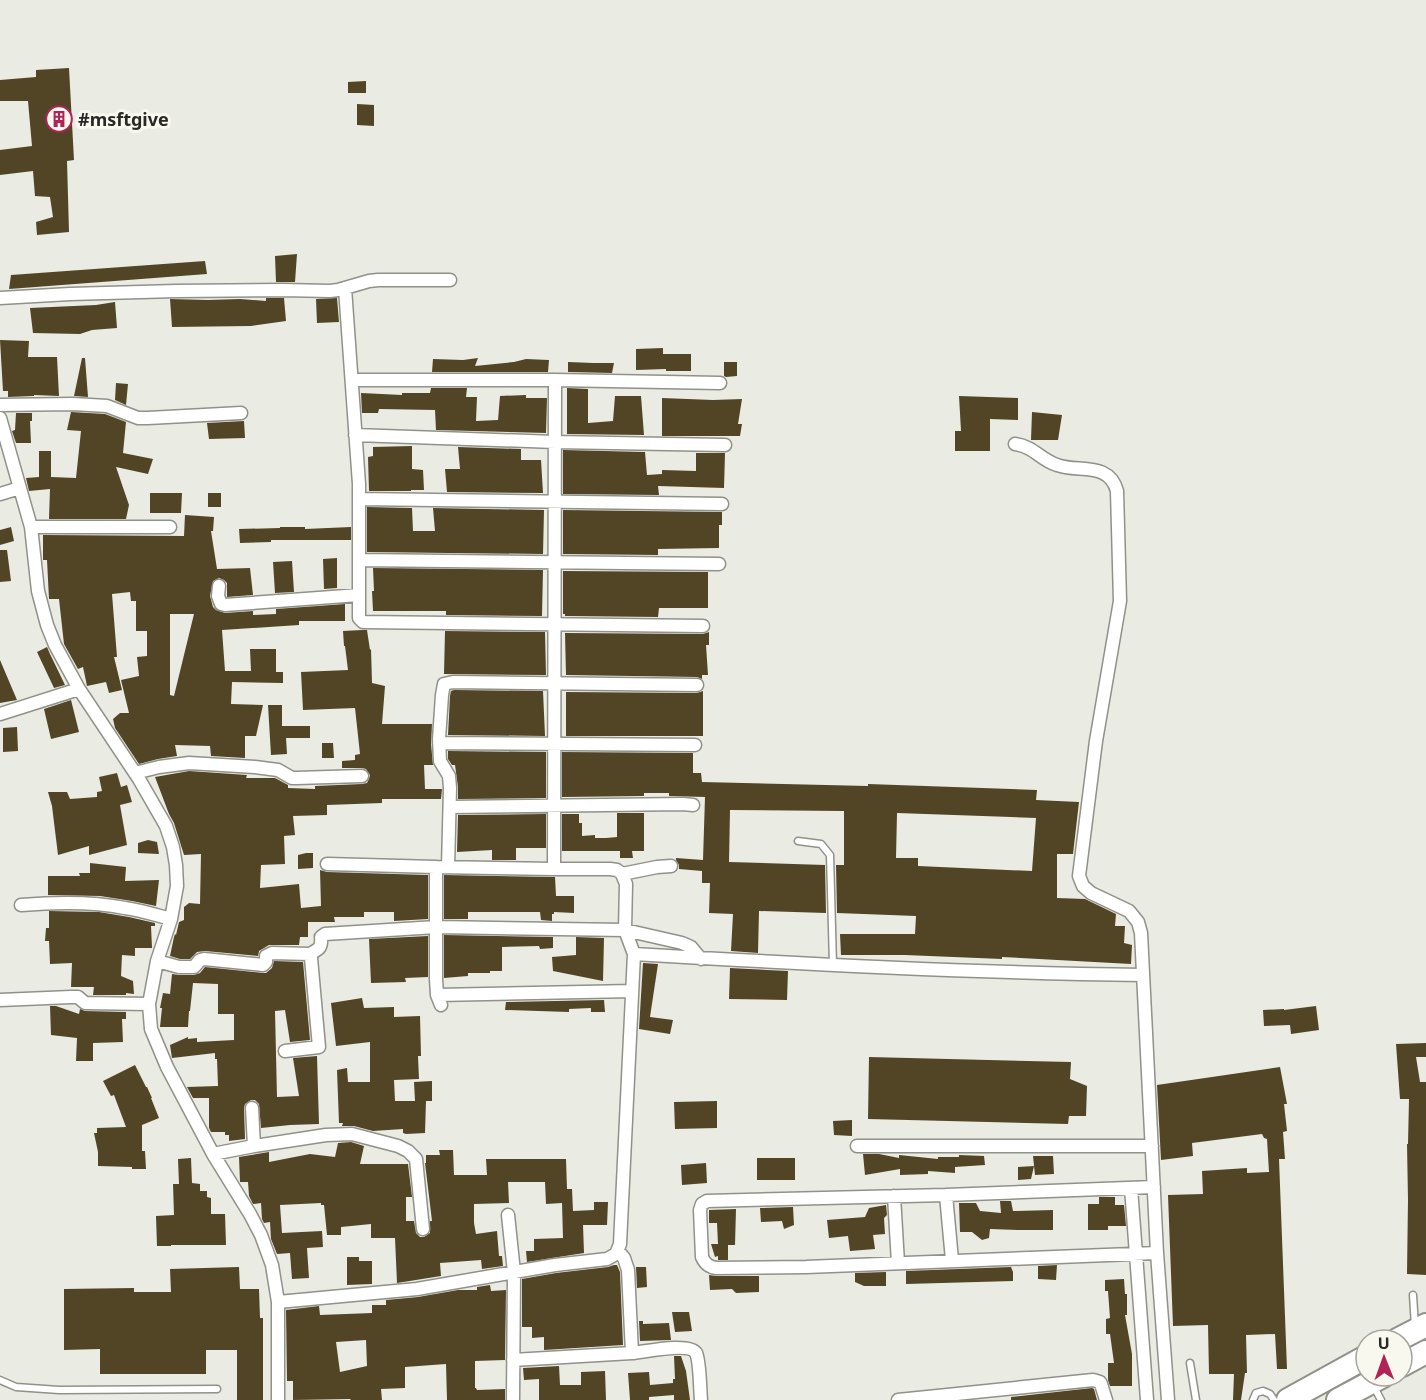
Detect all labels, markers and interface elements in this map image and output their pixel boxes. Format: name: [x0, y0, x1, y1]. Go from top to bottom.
building icon: #msftgive: [44, 104, 74, 134]
place label: #msftgive: [78, 107, 169, 131]
north arrow: [1354, 1328, 1414, 1388]
text: U: [1377, 1332, 1390, 1354]

